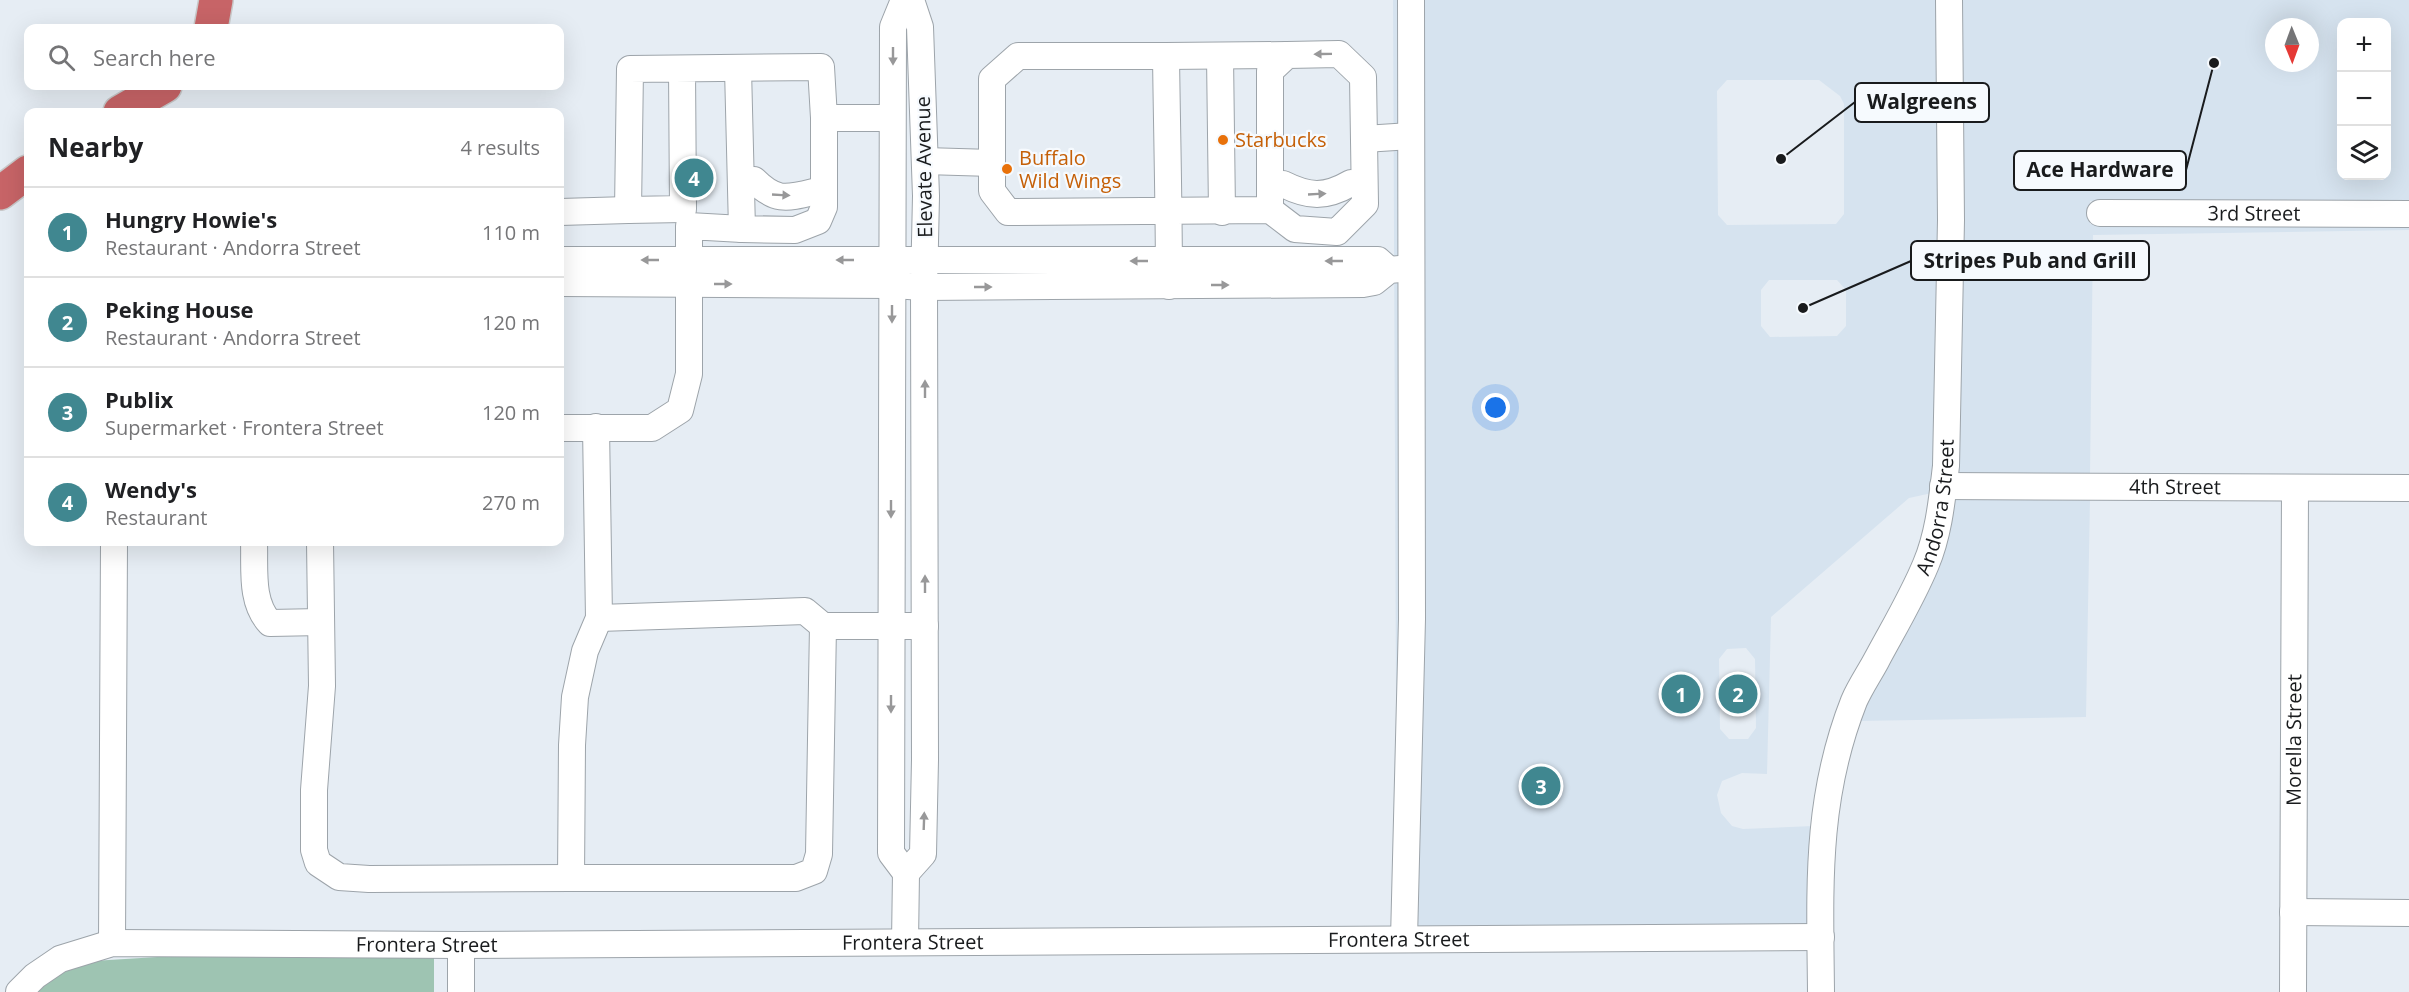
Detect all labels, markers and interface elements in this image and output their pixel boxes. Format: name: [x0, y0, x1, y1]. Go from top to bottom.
north arrow: [2265, 18, 2319, 72]
map controls: [2337, 18, 2391, 180]
button: +: [2337, 18, 2391, 72]
search box: [24, 24, 564, 90]
icon: search: [45, 41, 78, 74]
text: Search here: [93, 42, 216, 72]
one-way arrow: [888, 47, 898, 66]
one-way arrow: [1313, 49, 1332, 59]
button: −: [2337, 72, 2391, 126]
callout: Walgreens: [1855, 83, 1989, 122]
text: Walgreens: [1867, 87, 1977, 115]
street label: Elevate Avenue: [909, 96, 938, 238]
place label: Starbucks: [1235, 126, 1327, 153]
button: layers: [2337, 126, 2391, 180]
text: Nearby: [48, 129, 143, 165]
marker: Starbucks: [1216, 133, 1230, 147]
text: 4 results: [460, 134, 540, 161]
place label: Buffalo Wild Wings: [1019, 144, 1121, 194]
callout: Ace Hardware: [2014, 151, 2186, 190]
text: Ace Hardware: [2026, 155, 2174, 183]
pin: 4: [674, 156, 714, 201]
marker: Buffalo Wild Wings: [1000, 162, 1014, 176]
one-way arrow: [1308, 189, 1327, 198]
one-way arrow: [772, 190, 791, 200]
street label: 3rd Street: [2207, 199, 2301, 227]
text: Hungry Howie's: [105, 204, 277, 234]
text: 1: [62, 219, 73, 246]
text: 110 m: [482, 219, 540, 246]
text: Restaurant · Andorra Street: [105, 234, 361, 261]
callout: Stripes Pub and Grill: [1911, 241, 2149, 280]
text: Stripes Pub and Grill: [1923, 246, 2137, 274]
one-way arrow: [641, 255, 660, 265]
one-way arrow: [836, 255, 855, 265]
one-way arrow: [1130, 256, 1149, 266]
one-way arrow: [1325, 256, 1344, 266]
one-way arrow: [713, 279, 732, 289]
one-way arrow: [1210, 281, 1229, 290]
one-way arrow: [973, 282, 992, 292]
text: Peking House: [105, 294, 254, 324]
one-way arrow: [887, 305, 897, 324]
text: 2: [62, 309, 73, 336]
text: 120 m: [482, 309, 540, 336]
text: Restaurant · Andorra Street: [105, 324, 361, 351]
one-way arrow: [920, 380, 930, 399]
text: Publix: [105, 384, 173, 414]
your location: [1481, 393, 1510, 422]
text: 3: [62, 399, 73, 426]
text: 120 m: [482, 399, 540, 426]
text: Supermarket · Frontera Street: [105, 414, 384, 441]
street label: Andorra Street: [1909, 439, 1960, 579]
street label: 4th Street: [2129, 473, 2221, 500]
text: Wendy's: [105, 474, 197, 504]
text: 4: [62, 489, 73, 516]
text: 270 m: [482, 489, 540, 516]
one-way arrow: [886, 500, 896, 519]
text: Restaurant: [105, 504, 207, 531]
one-way arrow: [920, 575, 930, 594]
pin: 1: [1662, 672, 1700, 716]
pin: 2: [1718, 672, 1758, 716]
street label: Morella Street: [2280, 674, 2307, 806]
one-way arrow: [886, 695, 896, 714]
pin: 3: [1522, 764, 1560, 808]
one-way arrow: [919, 812, 928, 831]
street label: Frontera Street: [1328, 925, 1470, 953]
street label: Frontera Street: [842, 928, 984, 956]
street label: Frontera Street: [356, 930, 498, 958]

